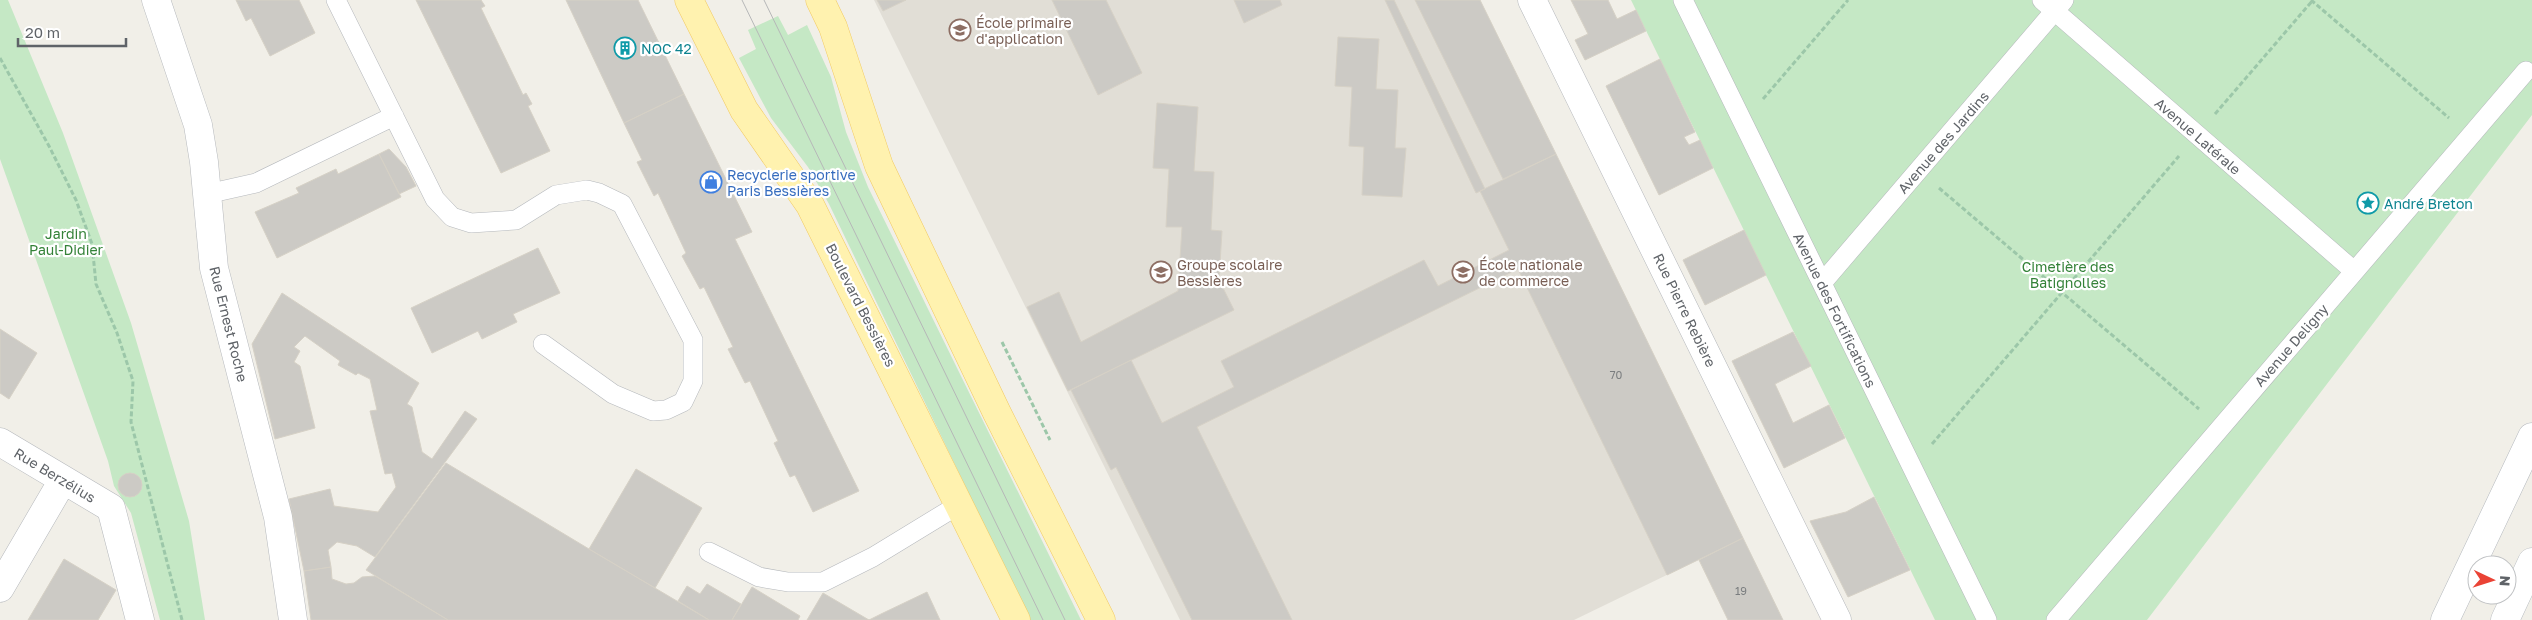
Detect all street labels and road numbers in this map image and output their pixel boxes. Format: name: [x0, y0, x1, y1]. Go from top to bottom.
street label: Avenue des Jardins: [1894, 87, 1992, 197]
street label: Avenue Latérale: [2152, 94, 2244, 178]
street label: Avenue des Fortifications: [1790, 230, 1880, 390]
street label: Boulevard Bessières: [822, 240, 900, 370]
street label: Rue Pierre Rebière: [1650, 250, 1720, 370]
street label: Rue Ernest Roche: [206, 264, 252, 384]
street label: Avenue Deligny: [2251, 300, 2332, 390]
street label: Rue Berzélius: [11, 444, 99, 506]

